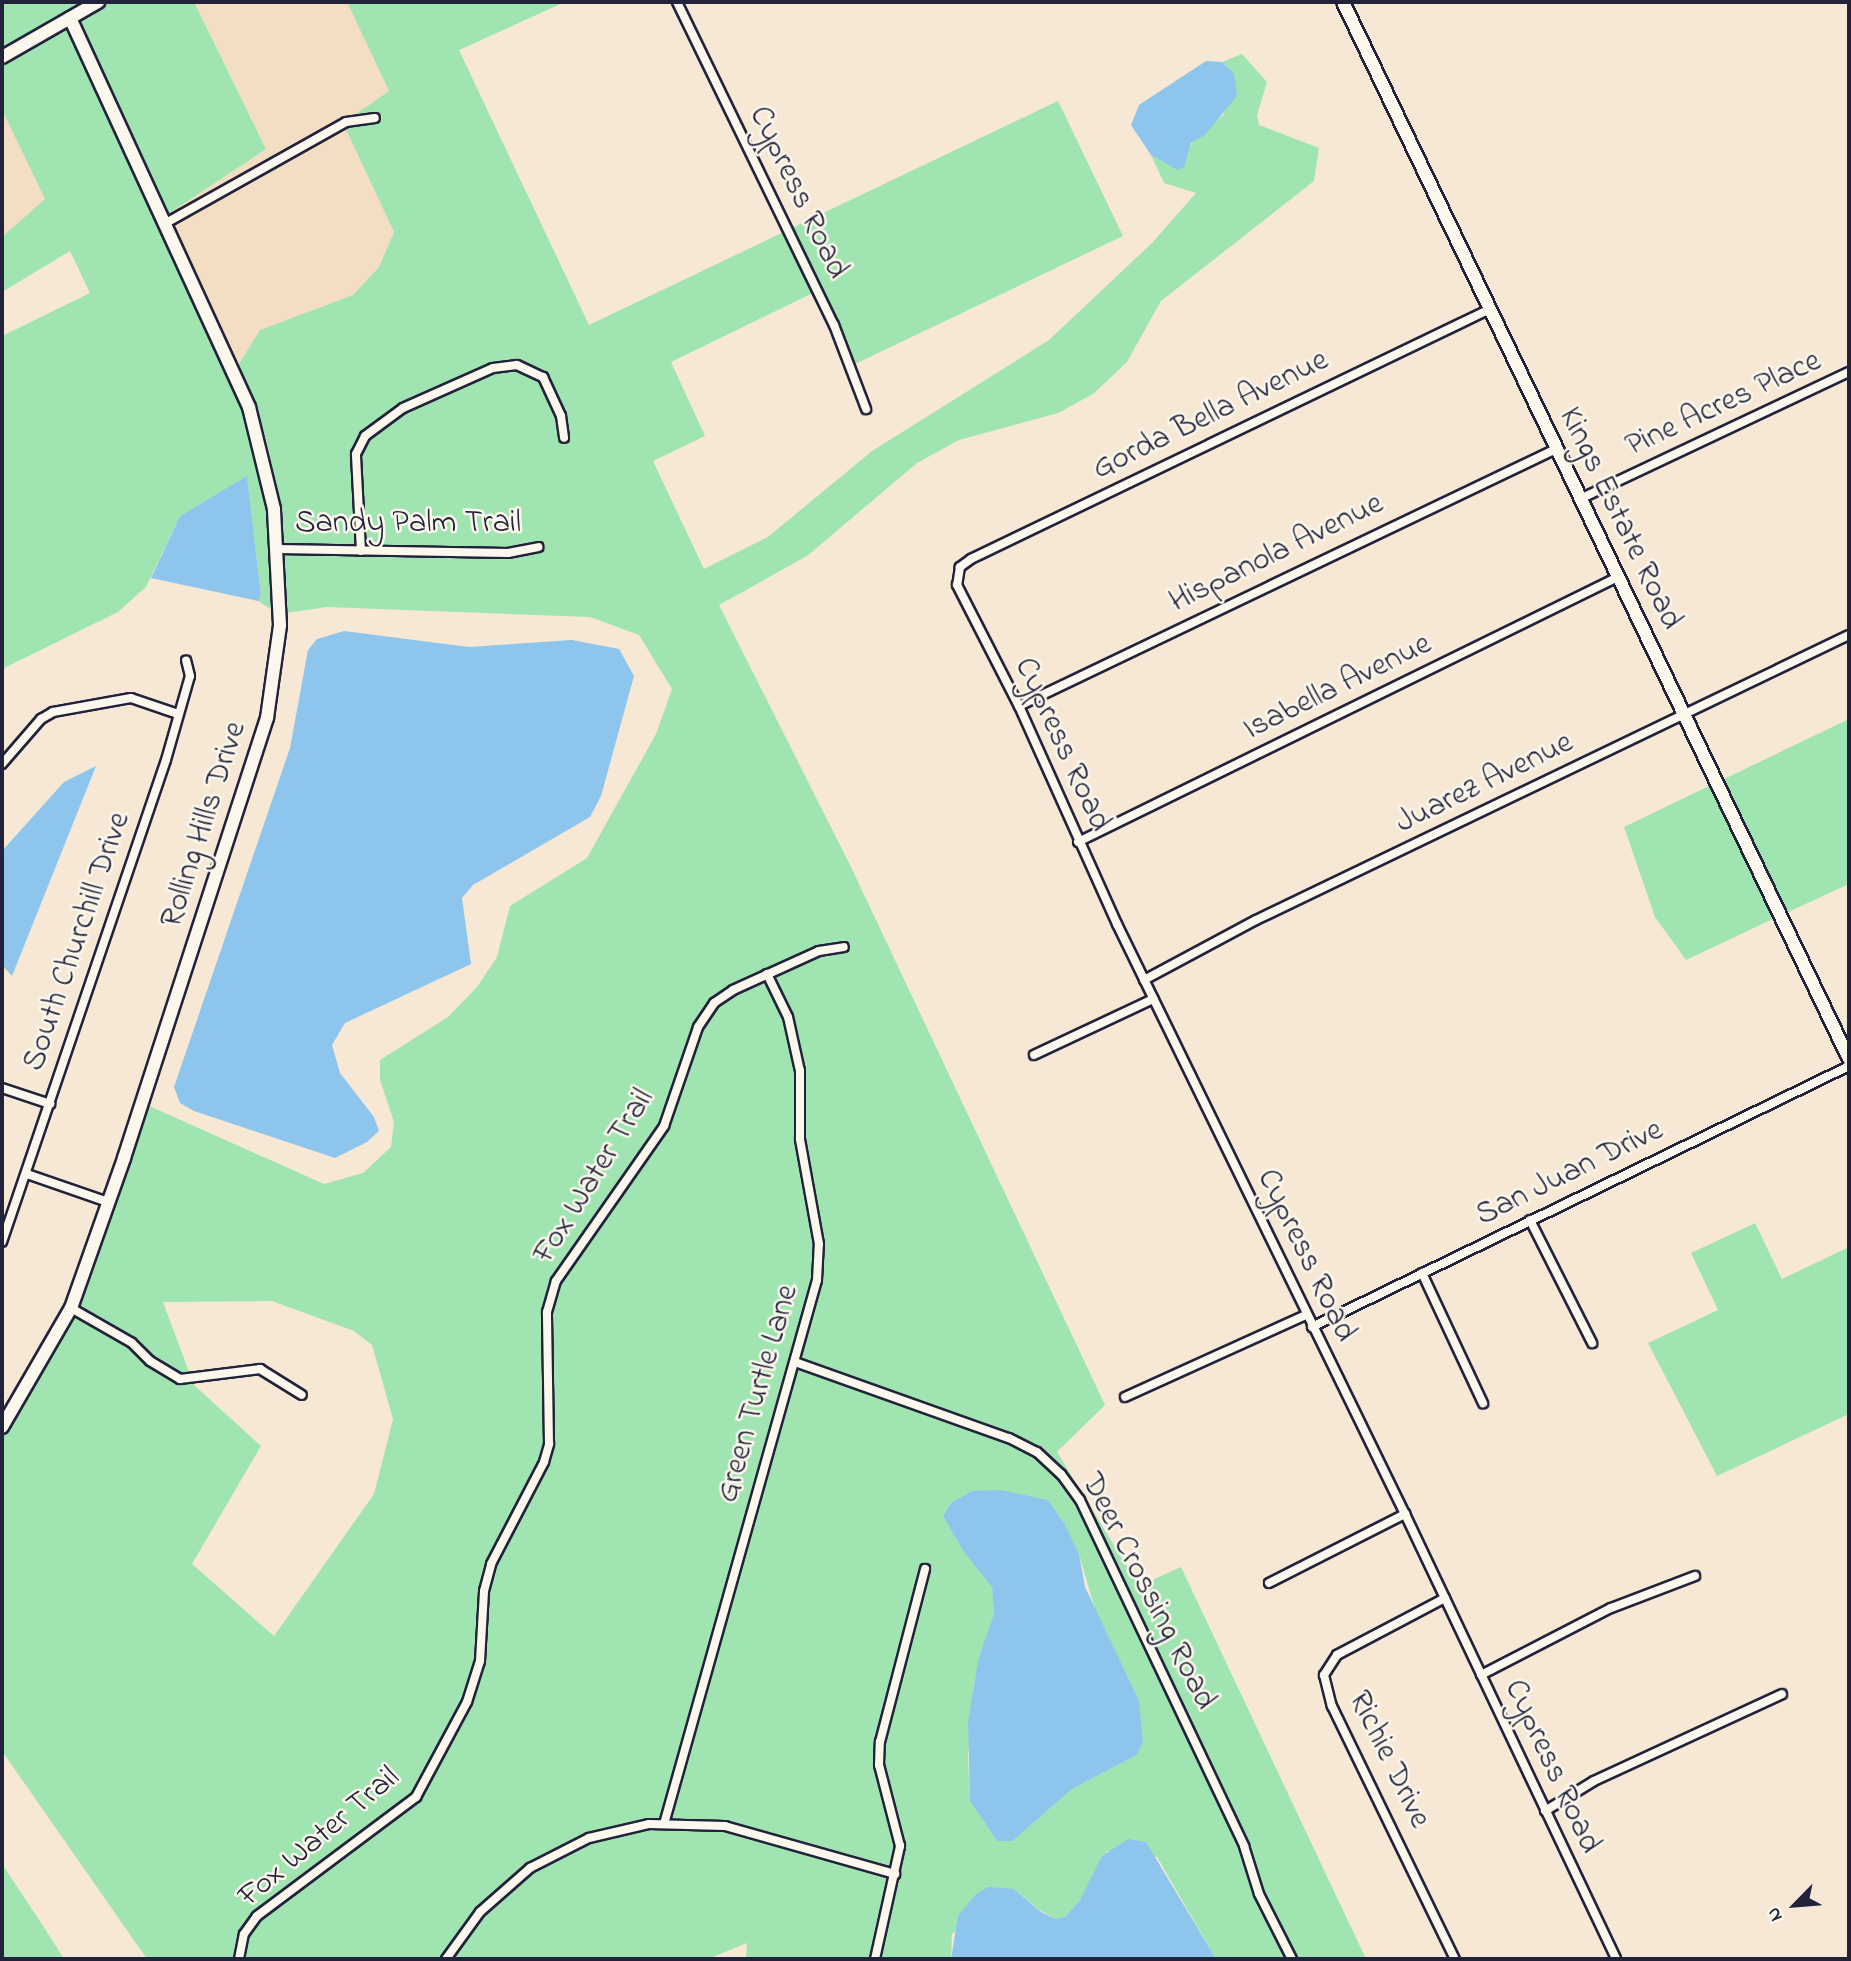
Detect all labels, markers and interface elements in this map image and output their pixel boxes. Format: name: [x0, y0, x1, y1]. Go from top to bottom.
street label: Cypress Road: [739, 100, 855, 286]
street label: Gorda Bella Avenue: [1087, 342, 1335, 490]
street label: Pine Acres Place: [1620, 343, 1828, 467]
street label: Kings Estate Road: [1549, 402, 1689, 636]
street label: Hispanola Avenue: [1164, 486, 1390, 622]
street label: Sandy Palm Trail: [295, 505, 521, 543]
street label: Isabella Avenue: [1238, 626, 1438, 750]
street label: Cypress Road: [1004, 652, 1118, 838]
street label: Rolling Hills Drive: [154, 717, 256, 933]
street label: Juarez Avenue: [1390, 725, 1580, 843]
street label: South Churchill Drive: [16, 808, 140, 1076]
street label: Fox Water Trail: [526, 1083, 664, 1271]
street label: San Juan Drive: [1470, 1112, 1670, 1236]
street label: Cypress Road: [1247, 1163, 1363, 1349]
street label: Green Turtle Lane: [710, 1281, 808, 1507]
street label: Deer Crossing Road: [1071, 1467, 1223, 1717]
street label: Cypress Road: [1494, 1674, 1608, 1860]
street label: Richie Drive: [1338, 1685, 1438, 1835]
street label: Fox Water Trail: [232, 1759, 408, 1917]
north arrow: [1760, 1870, 1830, 1940]
text: N: [1761, 1903, 1790, 1926]

